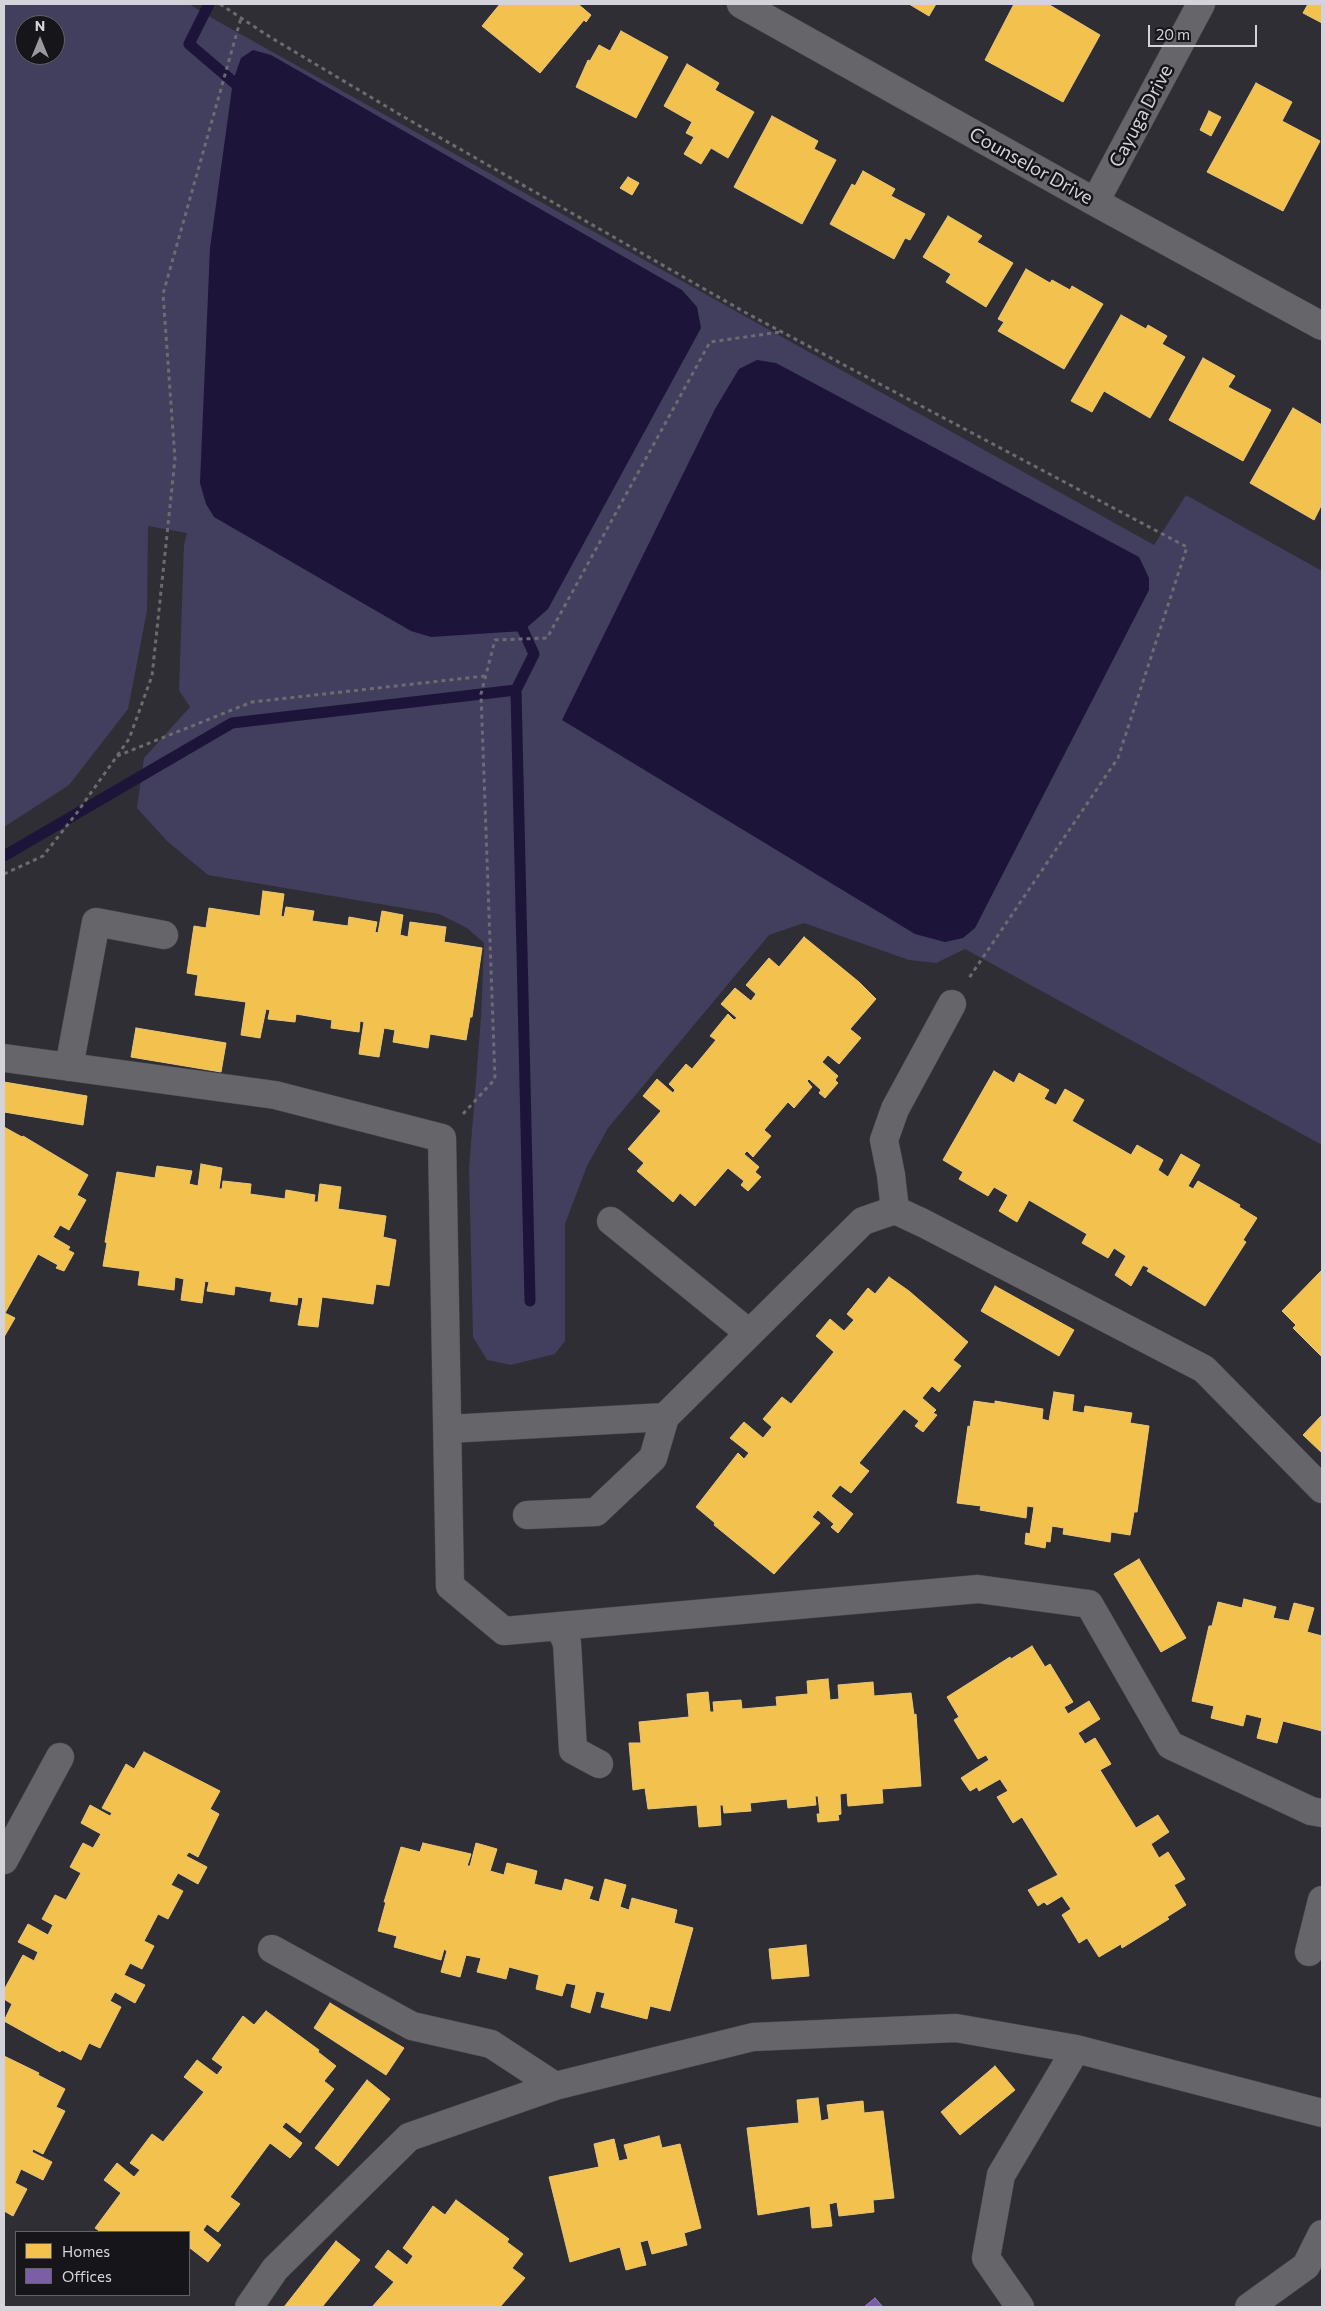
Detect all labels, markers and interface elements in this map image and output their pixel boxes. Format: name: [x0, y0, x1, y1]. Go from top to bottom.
north arrow: [15, 15, 65, 65]
scale bar: [1151, 15, 1260, 47]
text: N: [35, 17, 45, 34]
text: 20 m: [1156, 25, 1190, 43]
street label: Cayuga Drive: [1104, 61, 1178, 171]
street label: Counselor Drive: [965, 123, 1097, 209]
legend: [15, 2231, 190, 2296]
text: Homes: [62, 2242, 110, 2260]
text: Offices: [62, 2267, 112, 2285]

